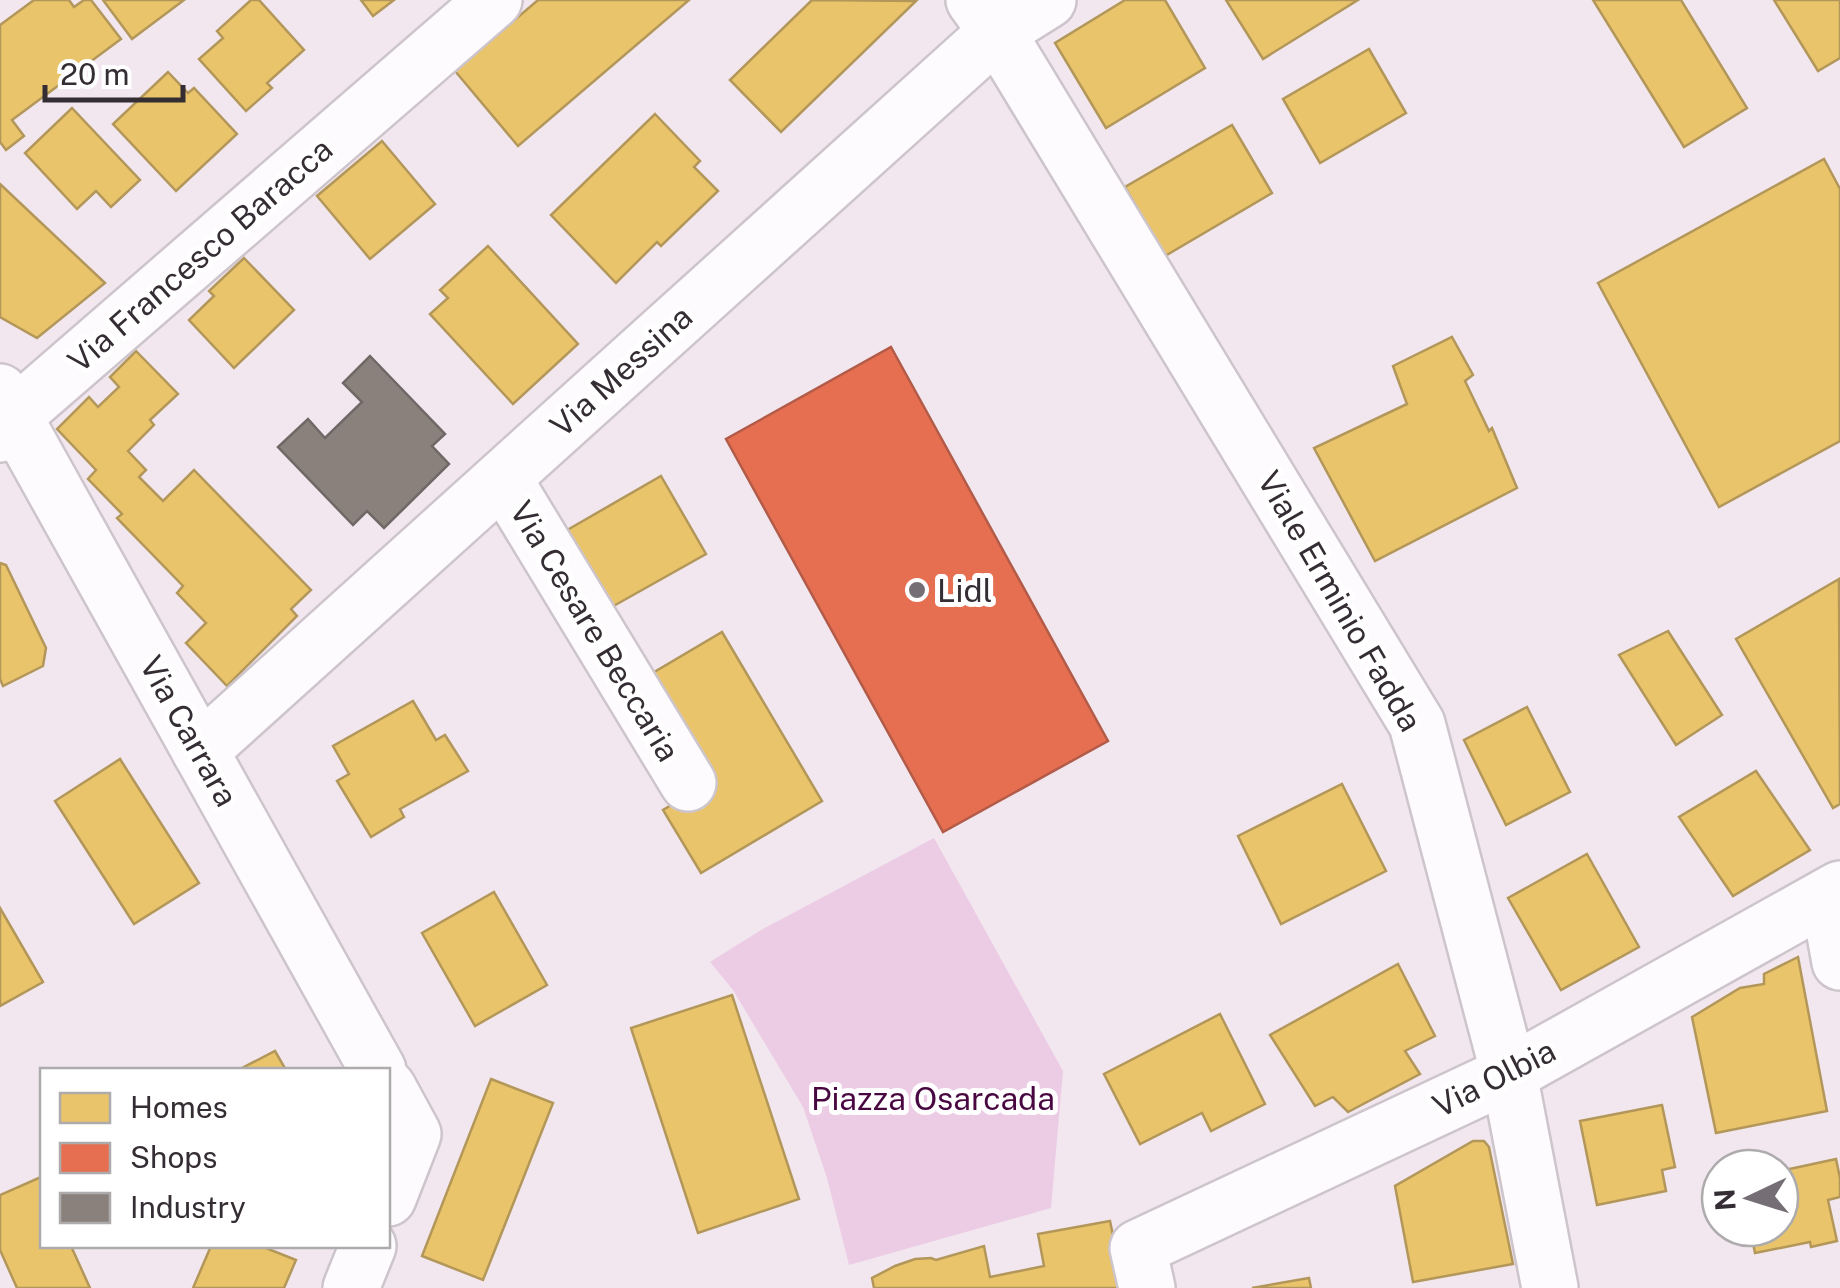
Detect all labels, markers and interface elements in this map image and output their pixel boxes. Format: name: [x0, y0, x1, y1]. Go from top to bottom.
scale bar: [45, 40, 182, 102]
text: 20 m: [60, 56, 129, 92]
street label: Via Francesco Baracca: [61, 130, 339, 380]
street label: Via Messina: [543, 298, 699, 444]
street label: Viale Erminio Fadda: [1251, 465, 1429, 737]
street label: Via Cesare Beccaria: [503, 494, 687, 768]
place label: Lidl: [937, 572, 992, 609]
marker: Lidl: [906, 579, 928, 601]
street label: Via Carrara: [133, 649, 245, 813]
street label: Via Olbia: [1427, 1031, 1561, 1125]
legend: [40, 1068, 390, 1248]
park label: Piazza Osarcada: [811, 1080, 1055, 1117]
text: Homes: [130, 1089, 228, 1125]
text: Shops: [130, 1139, 217, 1175]
north arrow: [1700, 1148, 1800, 1248]
text: N: [1707, 1188, 1742, 1212]
text: Industry: [130, 1189, 246, 1225]

